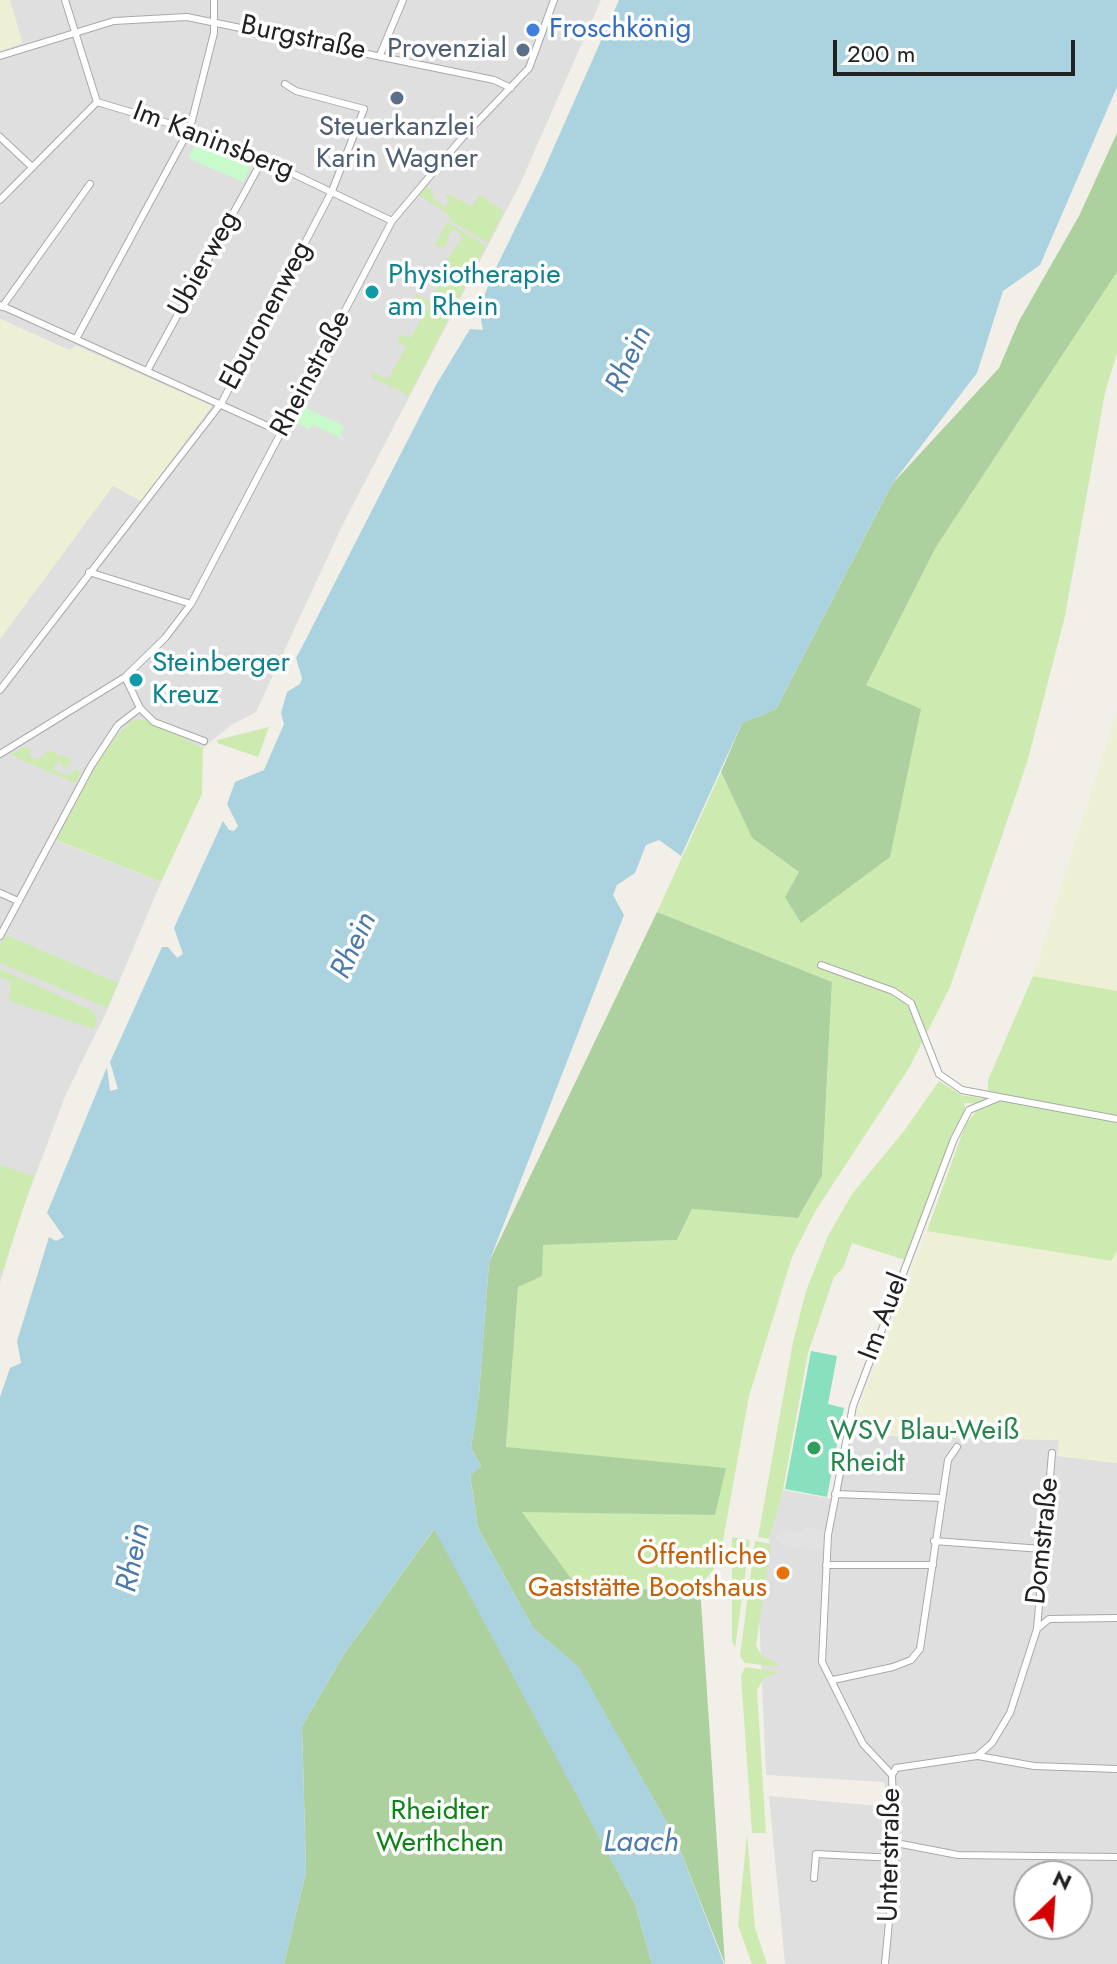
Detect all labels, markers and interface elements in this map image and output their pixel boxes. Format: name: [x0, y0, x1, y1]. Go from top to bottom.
street label: Burgstraße: [238, 9, 368, 69]
place label: Froschkönig: [549, 13, 691, 47]
marker: Froschkönig: [524, 21, 542, 39]
scale bar: [837, 24, 1079, 74]
place label: Provenzial: [387, 33, 507, 67]
text: 200 m: [847, 36, 915, 71]
marker: Provenzial: [514, 41, 532, 59]
marker: Steuerkanzlei Karin Wagner: [388, 89, 406, 107]
street label: Im Kaninsberg: [128, 96, 298, 188]
place label: Steuerkanzlei Karin Wagner: [316, 111, 478, 177]
street label: Ubierweg: [163, 206, 247, 322]
street label: Eburonenweg: [214, 236, 320, 396]
place label: Physiotherapie am Rhein: [388, 259, 561, 325]
marker: Physiotherapie am Rhein: [363, 283, 381, 301]
street label: Rheinstraße: [265, 305, 359, 443]
water label: Rhein: [599, 321, 661, 399]
place label: Steinberger Kreuz: [152, 647, 290, 713]
marker: Steinberger Kreuz: [127, 671, 145, 689]
water label: Rhein: [324, 907, 386, 985]
street label: Im Auel: [853, 1269, 917, 1365]
place label: WSV Blau-Weiß Rheidt: [830, 1415, 1019, 1481]
marker: WSV Blau-Weiß Rheidt: [805, 1439, 823, 1457]
street label: Domstraße: [1021, 1476, 1067, 1606]
water label: Rhein: [110, 1520, 160, 1596]
place label: Öffentliche Gaststätte Bootshaus: [528, 1540, 767, 1606]
marker: Öffentliche Gaststätte Bootshaus: [774, 1564, 792, 1582]
street label: Unterstraße: [873, 1788, 909, 1922]
park label: Rheidter Werthchen: [376, 1795, 504, 1861]
water label: Laach: [603, 1826, 679, 1862]
north arrow: [1013, 1860, 1093, 1940]
text: N: [1048, 1862, 1077, 1898]

